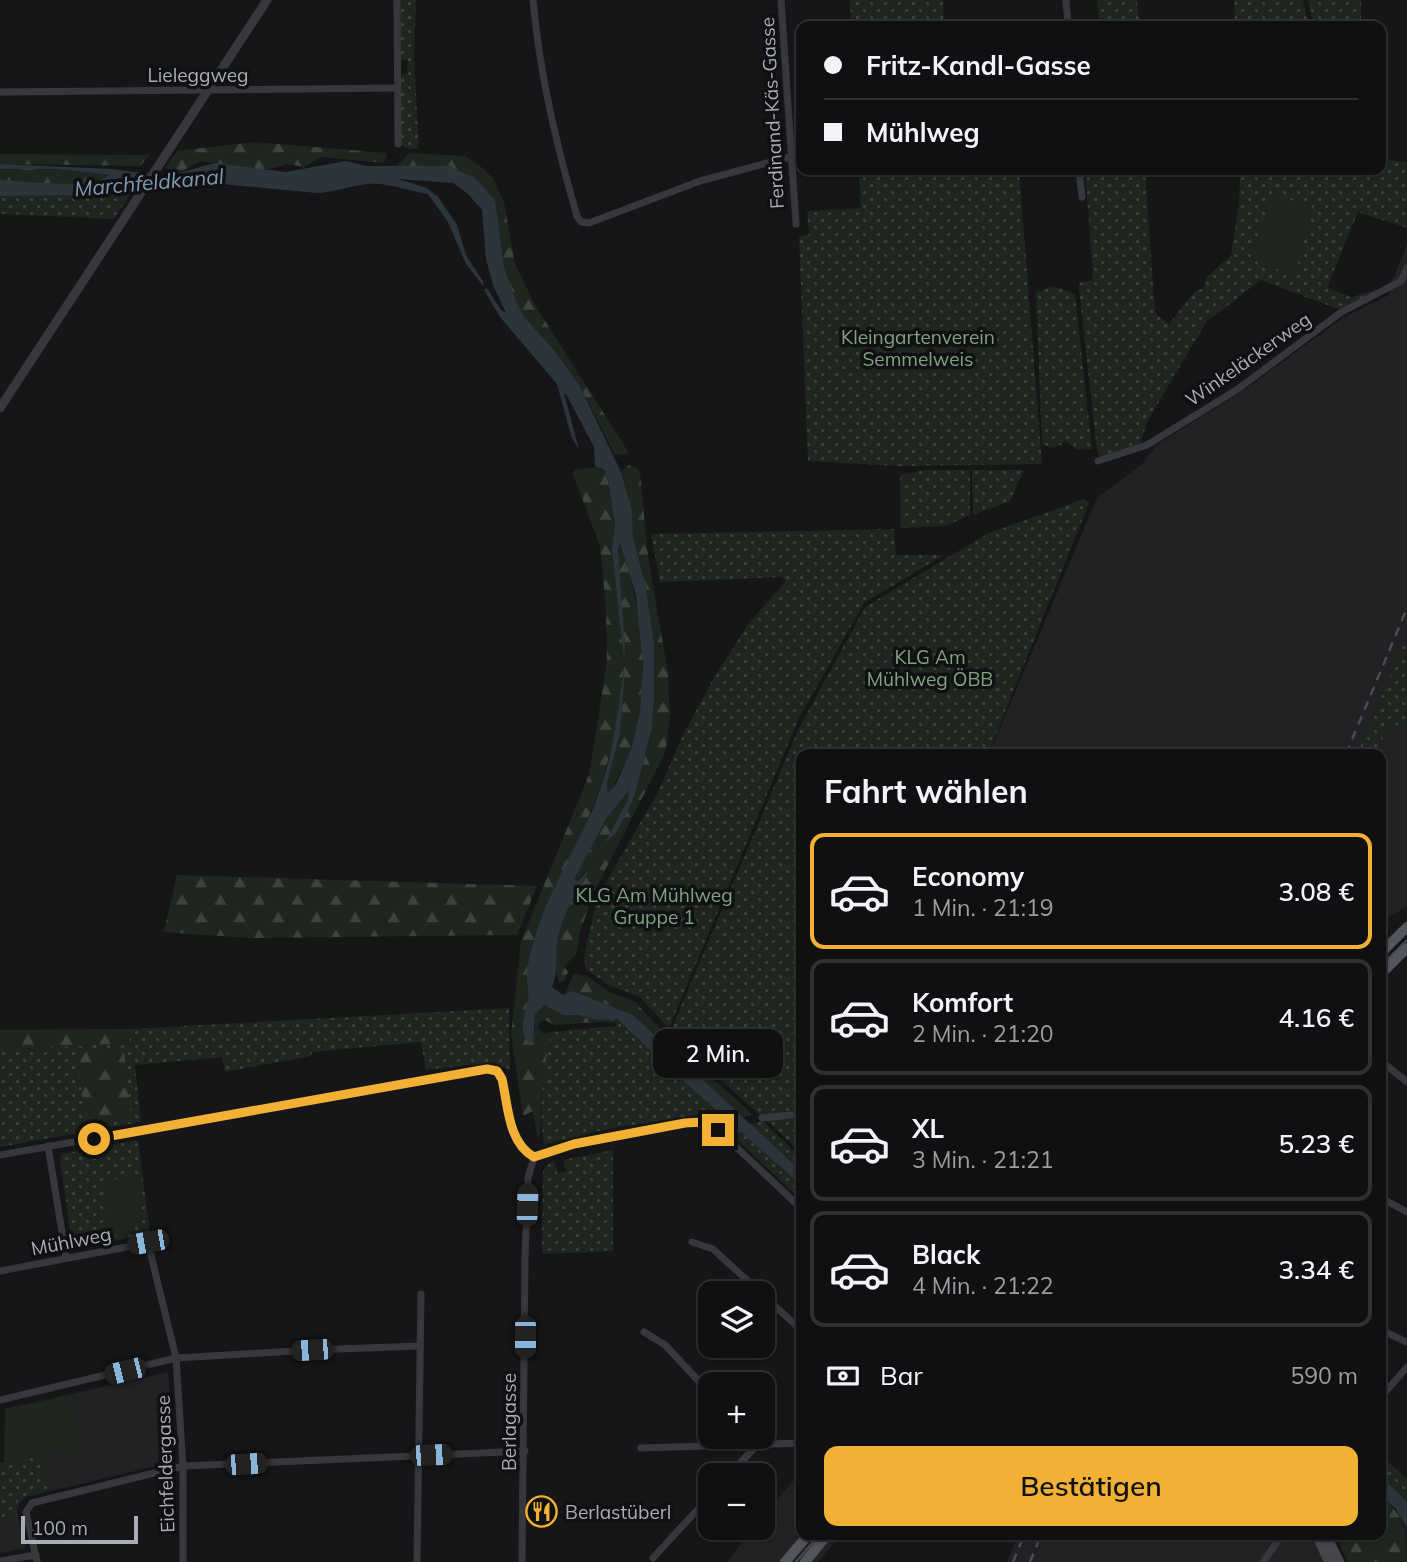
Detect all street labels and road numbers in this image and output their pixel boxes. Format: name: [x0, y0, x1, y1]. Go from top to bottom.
street label: Ferdinand-Käs-Gasse: [755, 16, 789, 210]
street label: Lieleggweg: [147, 63, 249, 87]
street label: Winkeläckerweg: [1181, 307, 1315, 411]
street label: Mühlweg: [29, 1221, 113, 1261]
street label: Berlagasse: [497, 1373, 521, 1471]
street label: Eichfeldergasse: [151, 1395, 179, 1533]

